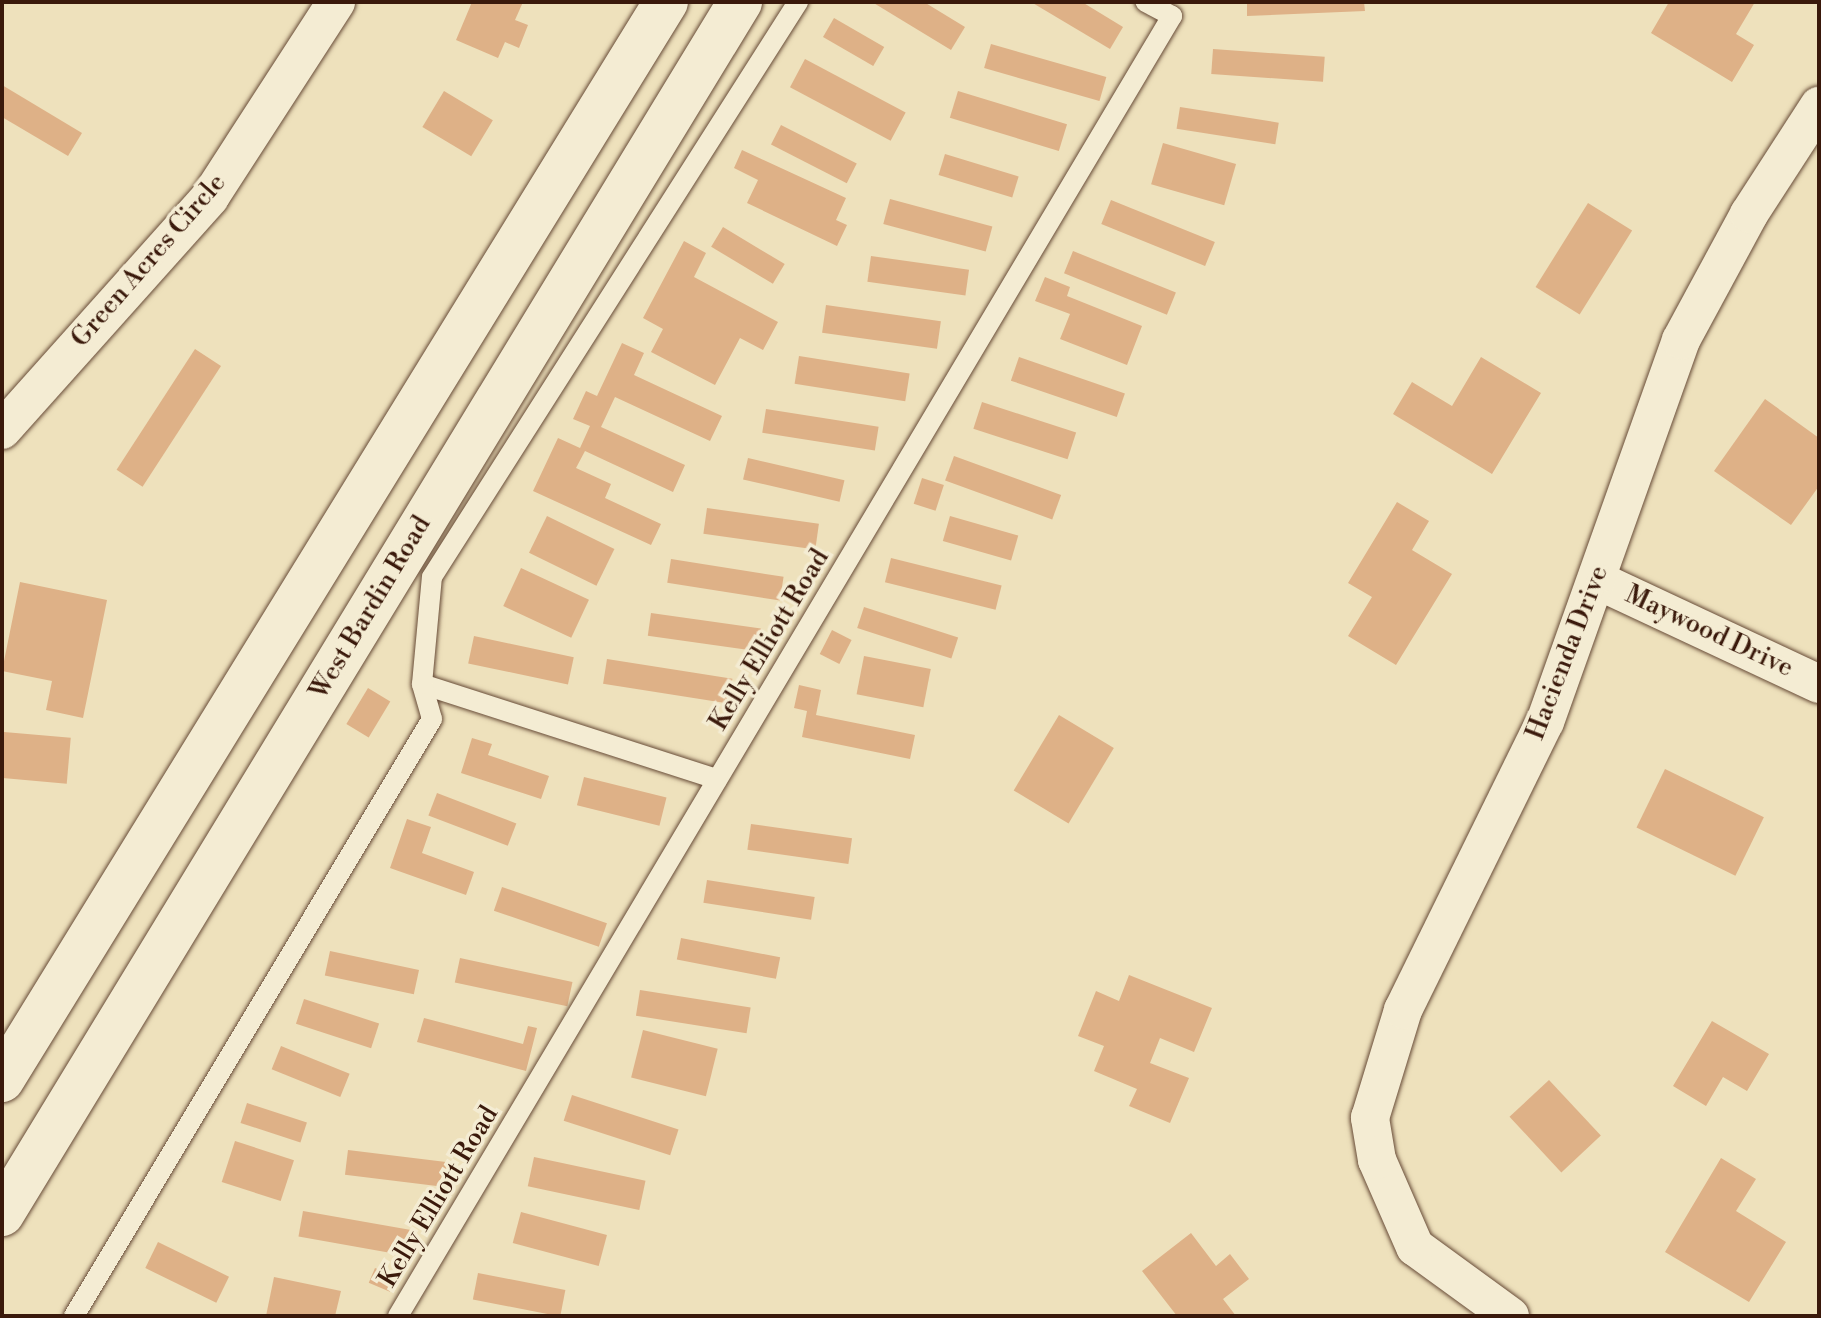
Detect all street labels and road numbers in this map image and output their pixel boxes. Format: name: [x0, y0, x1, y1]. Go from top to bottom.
street label: Green Acres Circle: [65, 168, 233, 354]
street label: West Bardin Road: [304, 511, 438, 705]
street label: Kelly Elliott Road: [704, 544, 836, 736]
street label: Hacienda Drive: [1521, 562, 1615, 744]
street label: Maywood Drive: [1620, 579, 1798, 685]
street label: Kelly Elliott Road: [373, 1101, 505, 1293]

